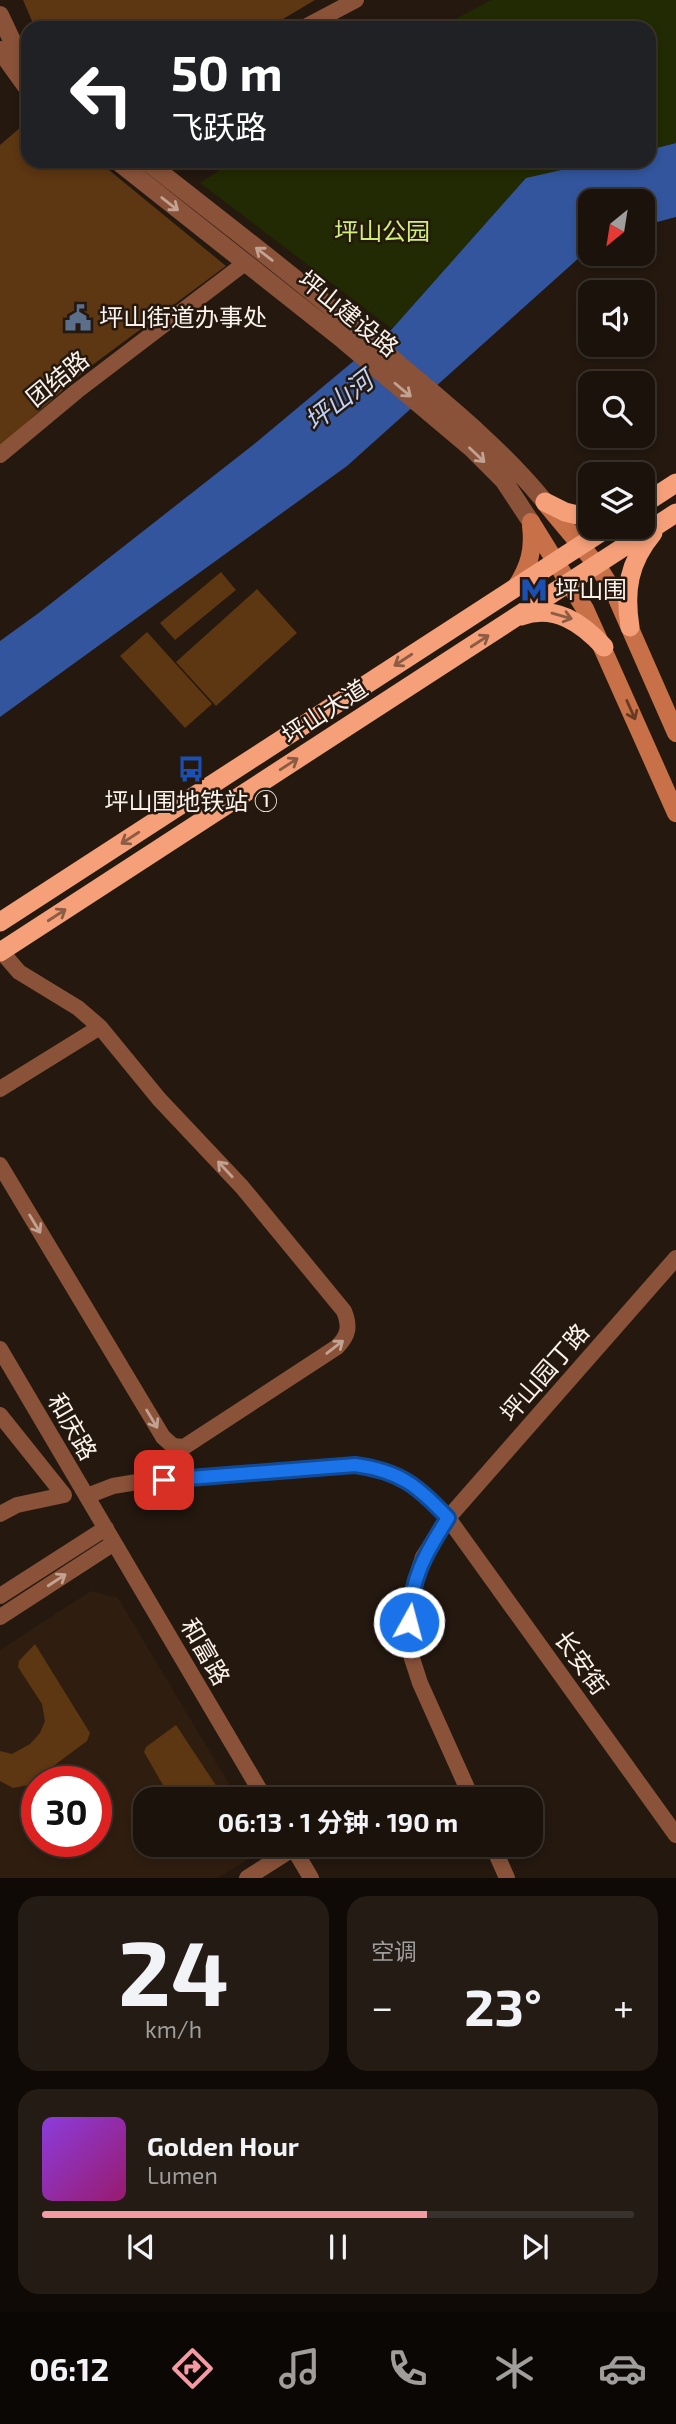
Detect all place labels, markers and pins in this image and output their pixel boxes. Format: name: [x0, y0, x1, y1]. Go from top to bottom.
place label: 坪山街道办事处: [99, 302, 267, 331]
public building icon: 坪山街道办事处: [63, 303, 93, 333]
place label: 坪山围: [555, 574, 627, 603]
metro station icon: 坪山围: [519, 575, 549, 605]
bus stop icon: 坪山围地铁站 ①: [176, 754, 206, 784]
place label: 坪山围地铁站 ①: [104, 786, 278, 815]
pin: [134, 1450, 194, 1510]

